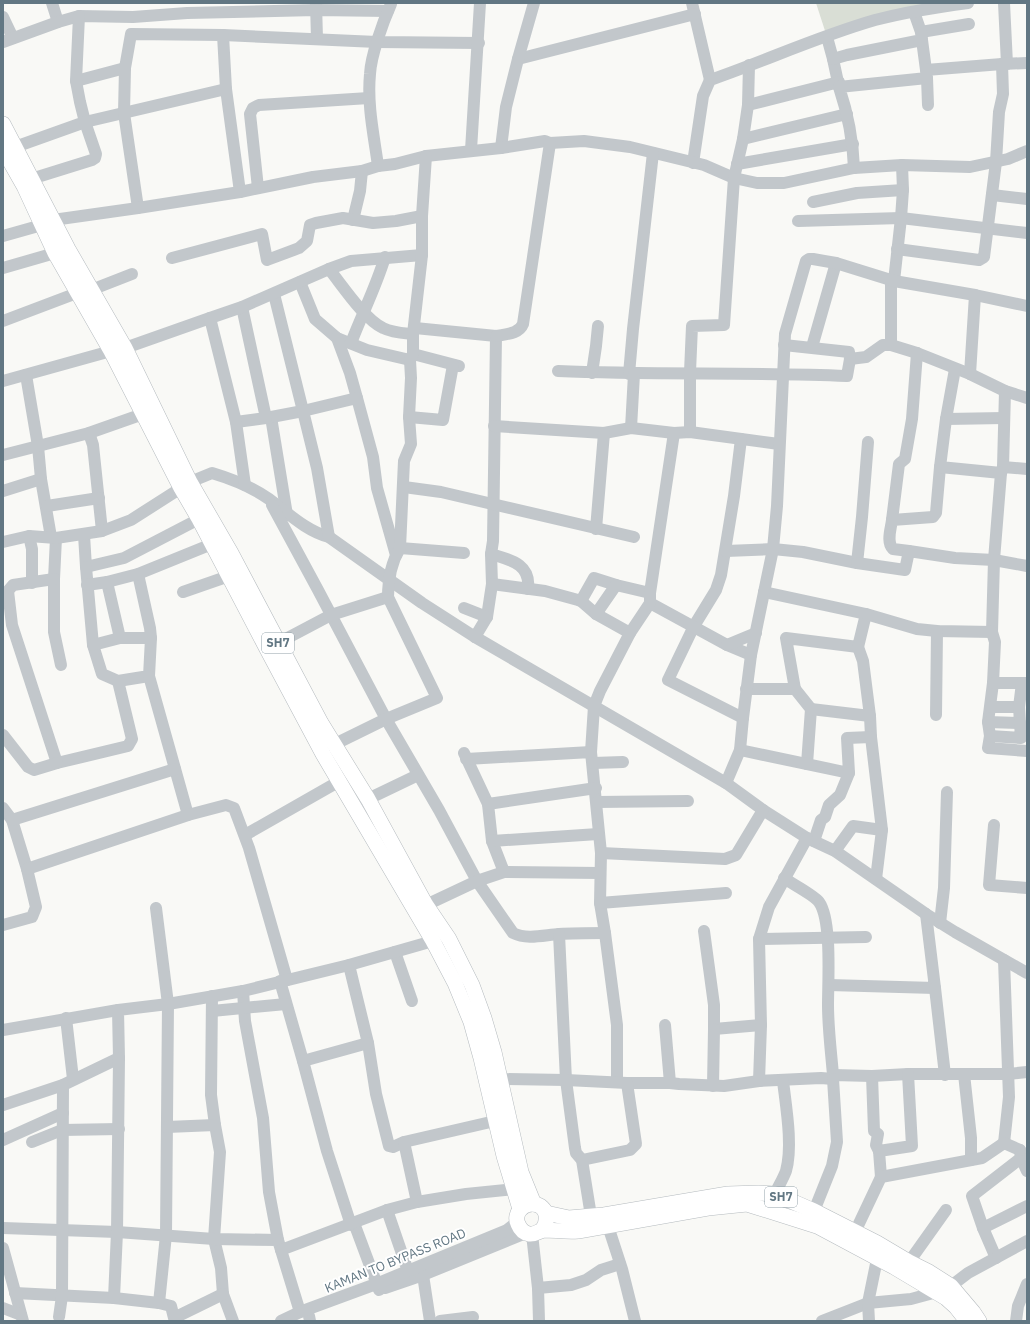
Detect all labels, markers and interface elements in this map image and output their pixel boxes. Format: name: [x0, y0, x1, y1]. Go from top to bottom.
road number: SH7: [262, 633, 294, 653]
road number: SH7: [765, 1187, 797, 1207]
street label: KAMAN TO BYPASS ROAD: [322, 1224, 468, 1297]

